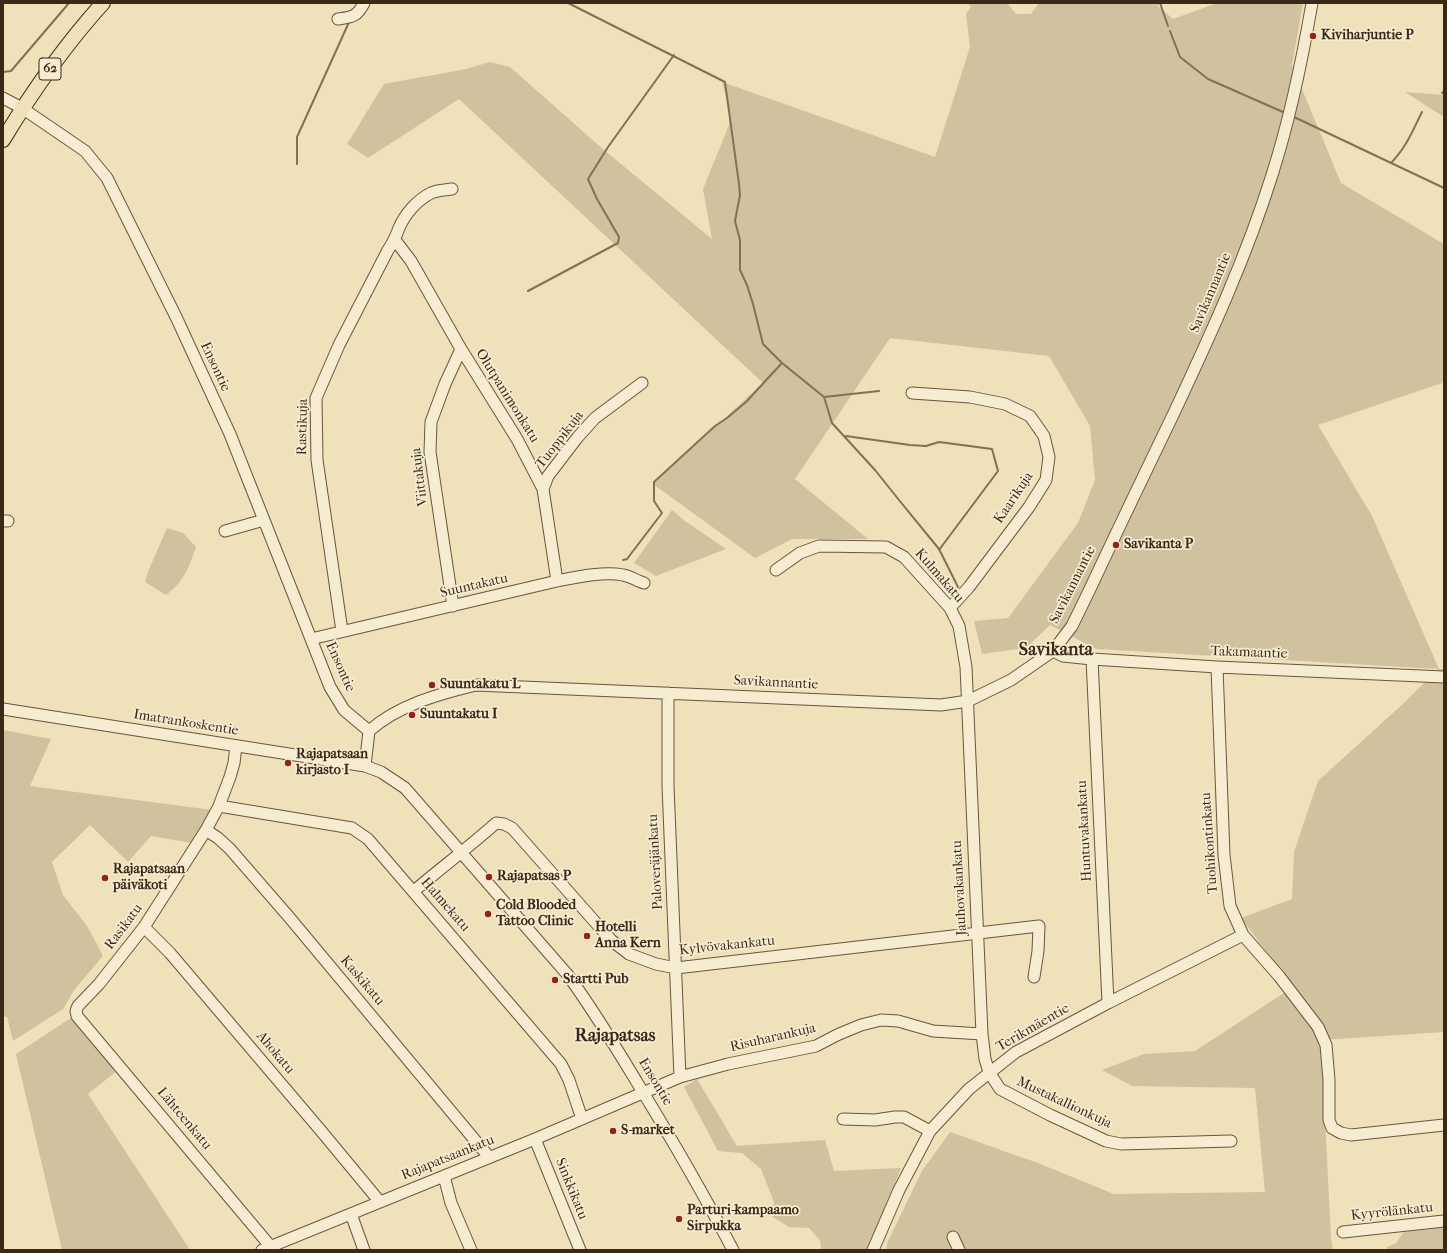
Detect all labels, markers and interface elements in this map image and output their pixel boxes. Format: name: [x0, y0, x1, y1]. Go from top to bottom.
place label: Kiviharjuntie P: [1321, 28, 1414, 44]
marker: Kiviharjuntie P: [1308, 31, 1318, 41]
road number: 62: [39, 58, 61, 80]
street label: Savikannantie: [1187, 251, 1235, 335]
street label: Ensontie: [196, 340, 234, 394]
street label: Olutpanimonkatu: [471, 346, 543, 446]
street label: Rastikuja: [294, 399, 312, 455]
street label: Tuoppikuja: [532, 408, 588, 472]
street label: Viittakuja: [408, 447, 432, 507]
street label: Kaarikuja: [991, 469, 1037, 527]
place label: Savikanta P: [1124, 537, 1193, 553]
marker: Savikanta P: [1111, 540, 1121, 550]
street label: Savikannantie: [1046, 543, 1100, 627]
street label: Kulmakatu: [911, 545, 967, 607]
street label: Suuntakatu: [438, 570, 510, 602]
street label: Ensontie: [322, 639, 358, 695]
district label: Savikanta: [1019, 640, 1093, 662]
street label: Takamaantie: [1210, 643, 1288, 663]
street label: Savikannantie: [733, 672, 819, 694]
place label: Suuntakatu L: [440, 677, 520, 693]
marker: Suuntakatu L: [427, 680, 437, 690]
street label: Imatrankoskentie: [132, 706, 240, 740]
place label: Suuntakatu I: [420, 707, 497, 723]
marker: Suuntakatu I: [407, 710, 417, 720]
place label: Rajapatsaan kirjasto I: [296, 747, 368, 780]
marker: Rajapatsaan kirjasto I: [283, 758, 293, 768]
street label: Huntuvakankatu: [1074, 780, 1096, 882]
street label: Tuohikontinkatu: [1198, 792, 1222, 894]
street label: Paloveräjänkatu: [645, 814, 667, 910]
street label: Jauhovakankatu: [949, 840, 971, 936]
place label: Rajapatsaan päiväkoti: [113, 862, 185, 894]
place label: Rajapatsas P: [497, 869, 571, 885]
marker: Rajapatsas P: [484, 872, 494, 882]
marker: Rajapatsaan päiväkoti: [100, 873, 110, 883]
street label: Halmekatu: [417, 874, 473, 936]
place label: Cold Blooded Tattoo Clinic: [496, 898, 576, 930]
street label: Rasikatu: [101, 901, 147, 953]
marker: Cold Blooded Tattoo Clinic: [483, 909, 493, 919]
place label: Hotelli Anna Kern: [595, 920, 661, 952]
marker: Hotelli Anna Kern: [582, 931, 592, 941]
street label: Kylvövakankatu: [678, 933, 776, 959]
street label: Kaskikatu: [336, 953, 388, 1009]
place label: Startti Pub: [563, 972, 628, 988]
marker: Startti Pub: [550, 975, 560, 985]
street label: Terikmäentie: [994, 1000, 1072, 1056]
street label: Risuharankuja: [729, 1020, 817, 1056]
district label: Rajapatsas: [575, 1026, 655, 1048]
street label: Ahokatu: [252, 1028, 298, 1078]
street label: Ensontie: [634, 1055, 676, 1109]
street label: Mustakallionkuja: [1014, 1074, 1114, 1132]
street label: Lähteenkatu: [153, 1084, 215, 1154]
place label: S-market: [621, 1123, 675, 1139]
marker: S-market: [608, 1126, 618, 1136]
street label: Rajapatsaankatu: [399, 1132, 497, 1184]
street label: Sinkkikatu: [551, 1156, 591, 1222]
street label: Kyyrölänkatu: [1350, 1199, 1434, 1225]
place label: Parturi-kampaamo Sirpukka: [687, 1203, 799, 1236]
marker: Parturi-kampaamo Sirpukka: [674, 1214, 684, 1224]

